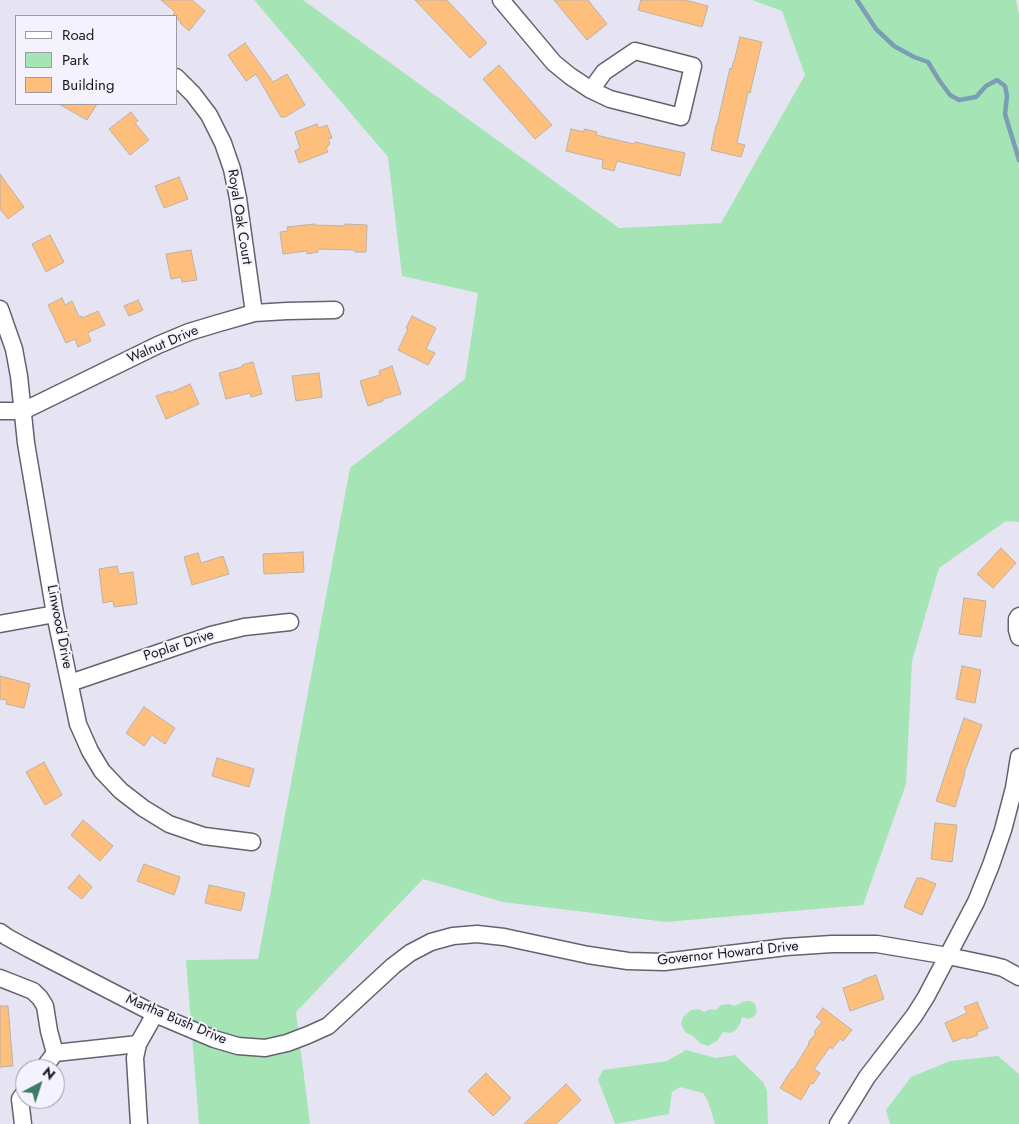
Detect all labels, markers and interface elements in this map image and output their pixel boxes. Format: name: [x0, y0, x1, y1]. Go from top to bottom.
legend: [15, 15, 178, 105]
text: Road: [62, 24, 94, 46]
text: Park: [62, 49, 89, 71]
text: Building: [62, 74, 114, 96]
street label: Royal Oak Court: [223, 168, 255, 266]
street label: Walnut Drive: [125, 322, 201, 368]
street label: Linwood Drive: [43, 584, 75, 670]
street label: Poplar Drive: [142, 627, 216, 665]
street label: Governor Howard Drive: [656, 938, 800, 970]
street label: Martha Bush Drive: [123, 991, 229, 1049]
north arrow: [15, 1059, 65, 1109]
text: N: [38, 1062, 60, 1085]

